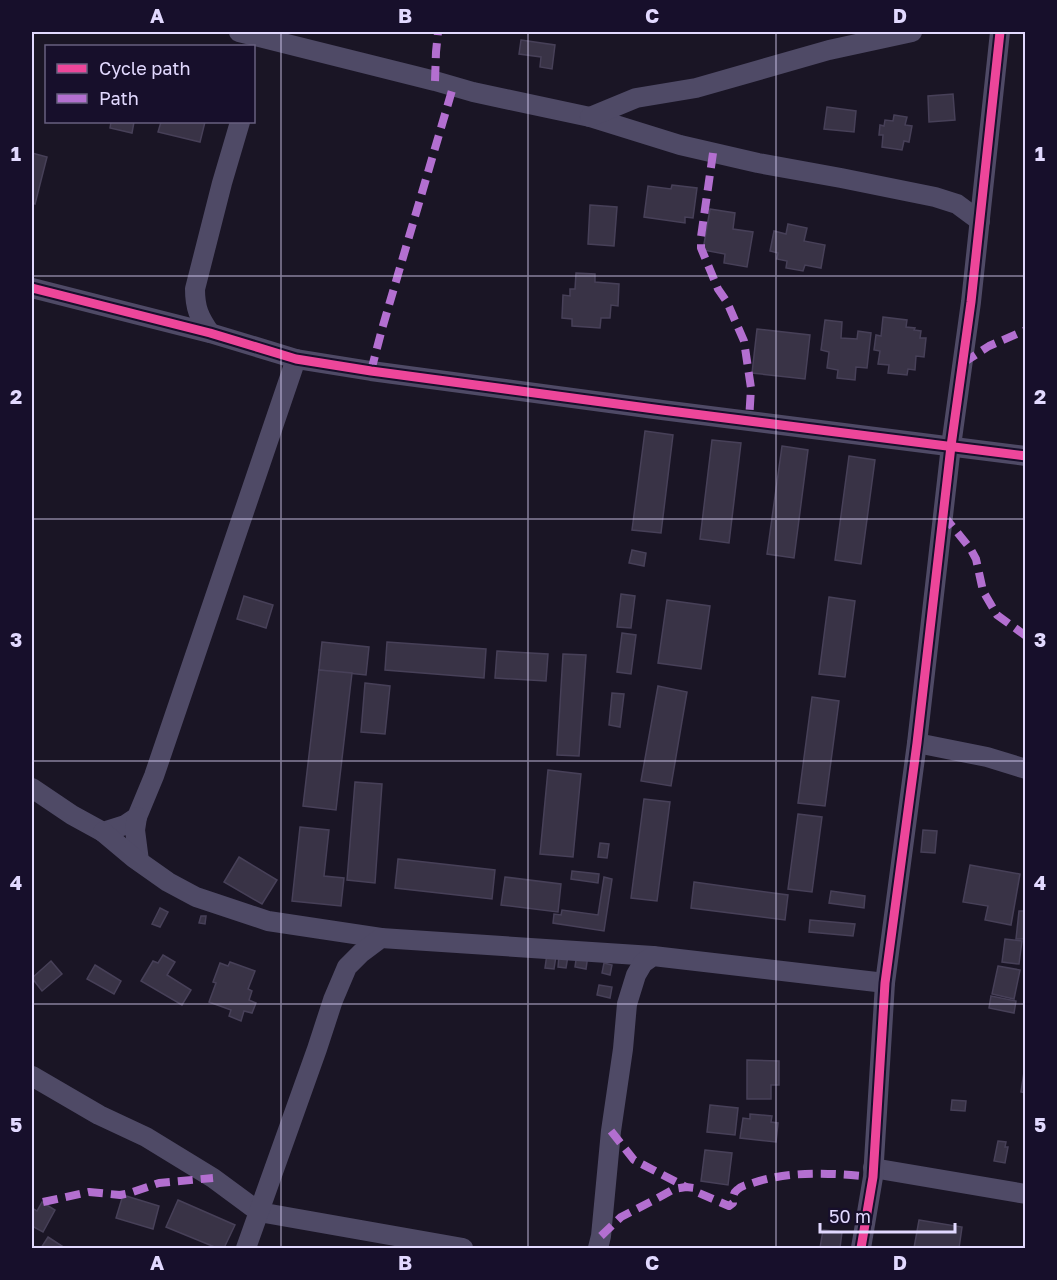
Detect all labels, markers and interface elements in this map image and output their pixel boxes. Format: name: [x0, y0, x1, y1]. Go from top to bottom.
text: A: [150, 3, 164, 27]
text: B: [398, 3, 412, 27]
text: C: [645, 3, 659, 27]
text: D: [893, 3, 907, 27]
legend: [45, 45, 255, 123]
text: Cycle path: [99, 57, 191, 79]
text: Path: [99, 87, 139, 109]
text: 1: [11, 141, 21, 165]
text: 1: [1035, 141, 1045, 165]
text: 2: [10, 384, 22, 408]
text: 2: [1034, 384, 1046, 408]
text: 3: [10, 627, 22, 651]
text: 3: [1034, 627, 1046, 651]
text: 4: [10, 870, 22, 894]
text: 4: [1034, 870, 1046, 894]
text: 5: [10, 1112, 22, 1136]
text: 5: [1034, 1112, 1046, 1136]
scale bar: [820, 1196, 955, 1234]
text: 50 m: [829, 1205, 871, 1227]
text: A: [150, 1250, 164, 1274]
text: B: [398, 1250, 412, 1274]
text: C: [645, 1250, 659, 1274]
text: D: [893, 1250, 907, 1274]

